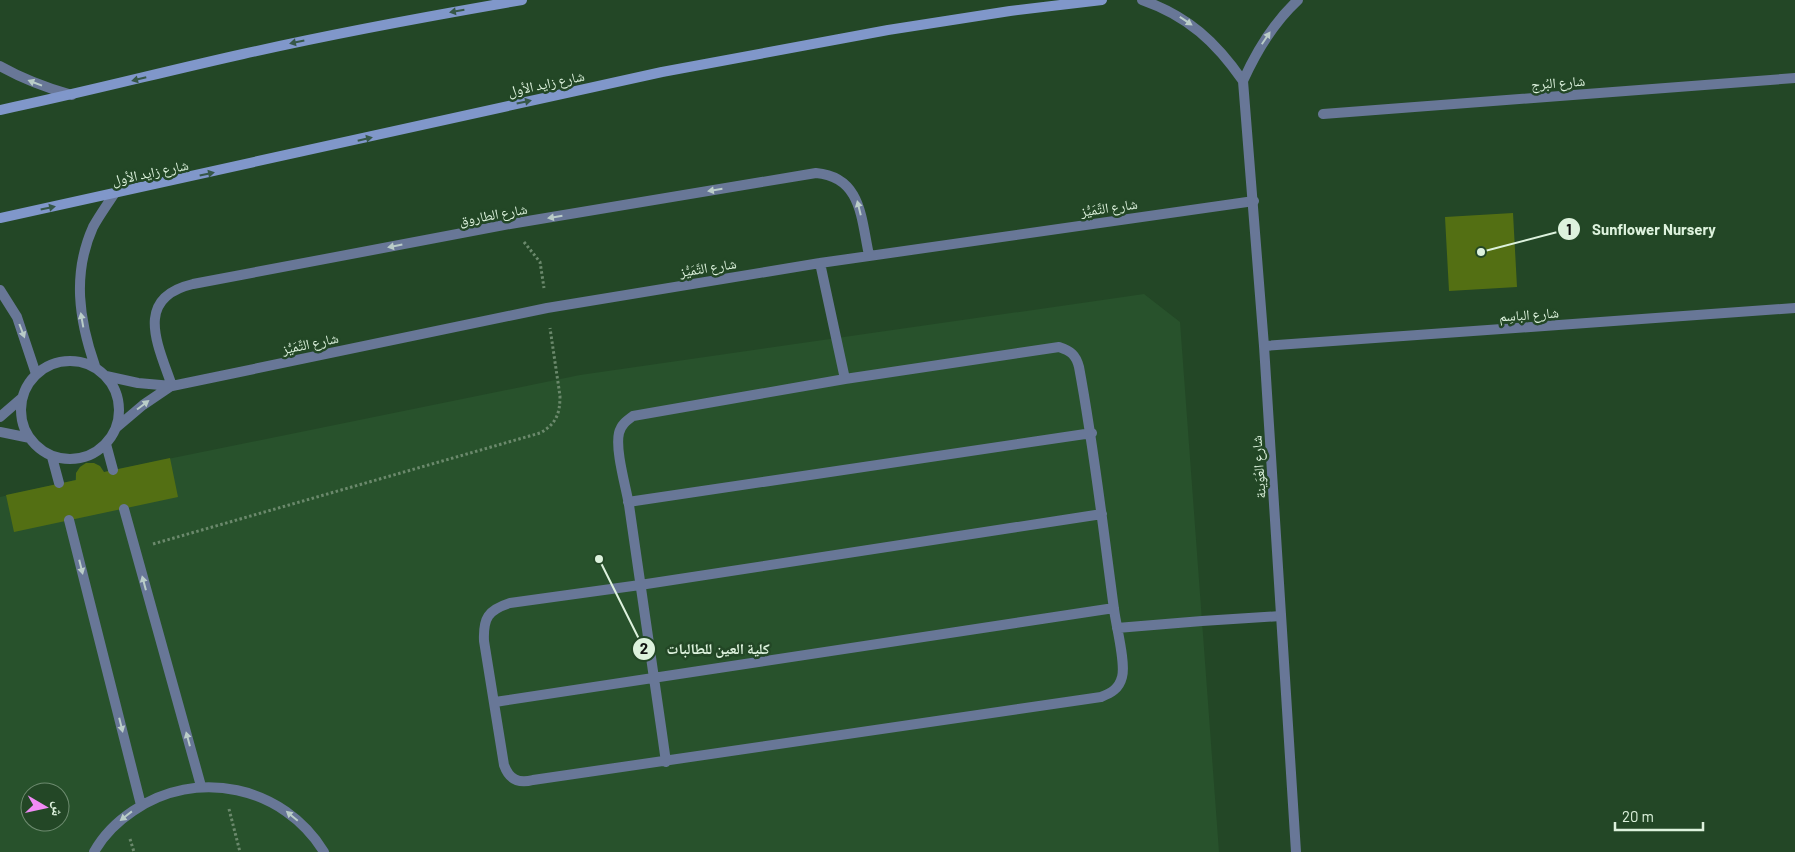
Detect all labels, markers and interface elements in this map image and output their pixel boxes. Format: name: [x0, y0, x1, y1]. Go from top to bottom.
one-way arrow: [449, 8, 465, 16]
one-way arrow: [1179, 16, 1192, 26]
one-way arrow: [1261, 31, 1271, 45]
one-way arrow: [290, 38, 305, 46]
street label: شارع زايد الأول: [506, 67, 586, 101]
street label: شارع البُرج: [1530, 72, 1586, 94]
one-way arrow: [132, 75, 147, 83]
one-way arrow: [28, 79, 43, 86]
one-way arrow: [516, 98, 531, 106]
one-way arrow: [358, 134, 373, 142]
street label: شارع زايد الأول: [110, 156, 190, 190]
one-way arrow: [199, 170, 214, 178]
one-way arrow: [707, 187, 723, 195]
street label: شارع التَّمَيُّز: [1078, 195, 1139, 222]
street label: شارع الطاروق: [458, 200, 529, 230]
one-way arrow: [855, 200, 863, 215]
one-way arrow: [40, 204, 55, 212]
one-way arrow: [546, 213, 562, 221]
callout: Sunflower Nursery: [1557, 214, 1726, 244]
text: 1: [1566, 220, 1572, 238]
text: Sunflower Nursery: [1592, 220, 1716, 238]
one-way arrow: [387, 242, 403, 250]
street label: شارع التَّمَيُّز: [677, 254, 738, 282]
street label: شارع الباسِم: [1499, 303, 1560, 327]
one-way arrow: [77, 311, 85, 327]
one-way arrow: [19, 323, 26, 338]
street label: شارع التَّمَيُّز: [279, 329, 340, 359]
one-way arrow: [136, 400, 150, 410]
street label: شارع العُوَينة: [1247, 435, 1271, 499]
one-way arrow: [77, 560, 85, 575]
one-way arrow: [140, 575, 148, 590]
callout: كلية العين للطالبات: [632, 634, 780, 664]
text: 2: [640, 639, 648, 657]
text: كلية العين للطالبات: [666, 639, 770, 658]
one-way arrow: [117, 717, 125, 732]
one-way arrow: [183, 732, 191, 747]
north arrow: [20, 782, 70, 832]
text: ش: [48, 800, 68, 818]
scale bar: [1615, 800, 1702, 832]
text: 20 m: [1622, 807, 1654, 825]
one-way arrow: [120, 810, 133, 821]
one-way arrow: [286, 810, 299, 821]

